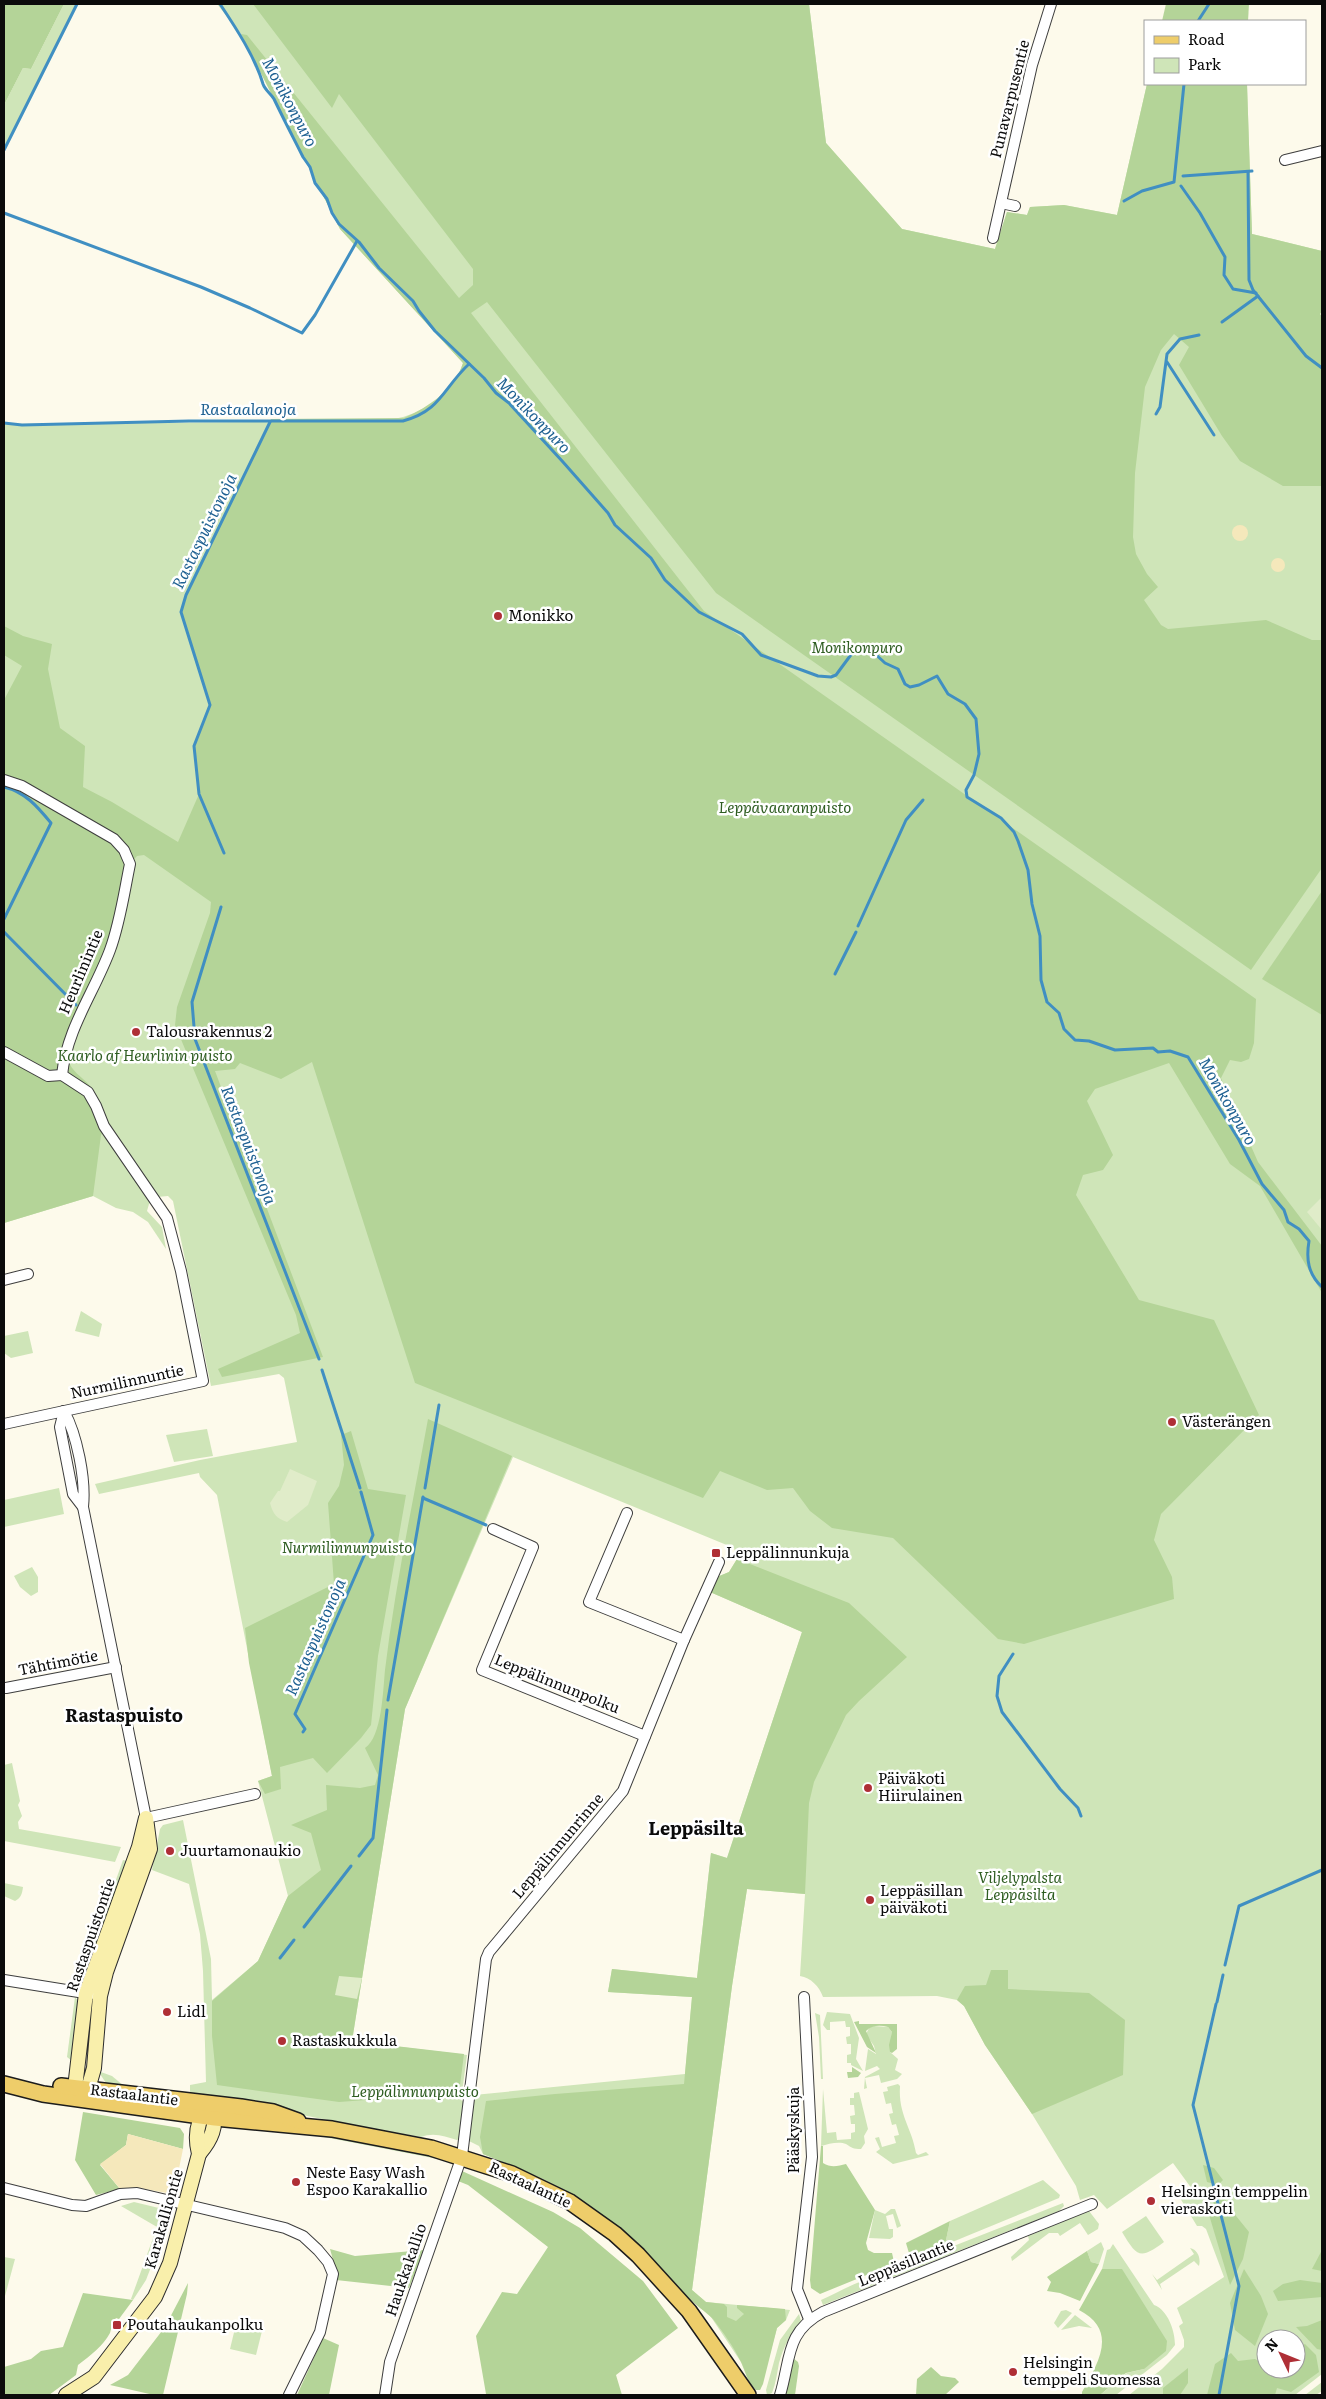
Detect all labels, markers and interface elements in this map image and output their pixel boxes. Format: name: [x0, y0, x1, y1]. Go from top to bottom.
legend: [1144, 20, 1306, 85]
text: Road: [1188, 27, 1224, 50]
street label: Punavarpusentie: [983, 37, 1034, 160]
text: Park: [1188, 52, 1222, 75]
water label: Monikonpuro: [257, 53, 324, 150]
water label: Monikonpuro: [492, 371, 577, 458]
water label: Rastaalanoja: [200, 396, 297, 420]
water label: Rastaspuistonoja: [165, 468, 242, 592]
place label: Monikko: [508, 603, 573, 626]
marker: Monikko: [492, 610, 504, 622]
park label: Monikonpuro: [811, 635, 903, 658]
park label: Leppävaaranpuisto: [719, 795, 851, 818]
street label: Heurlinintie: [52, 925, 108, 1017]
place label: Talousrakennus 2: [146, 1019, 272, 1042]
marker: Talousrakennus 2: [130, 1026, 142, 1038]
park label: Kaarlo af Heurlinin puisto: [57, 1043, 233, 1066]
water label: Monikonpuro: [1194, 1052, 1264, 1149]
water label: Rastaspuistonoja: [216, 1082, 284, 1208]
street label: Nurmilinnuntie: [68, 1357, 186, 1404]
place label: Västerängen: [1182, 1409, 1271, 1432]
marker: Västerängen: [1166, 1416, 1178, 1428]
park label: Nurmilinnunpuisto: [282, 1535, 412, 1558]
place label: Leppälinnunkuja: [726, 1540, 850, 1563]
marker: Leppälinnunkuja: [710, 1547, 722, 1559]
water label: Rastaspuistonoja: [278, 1573, 351, 1699]
street label: Tähtimötie: [16, 1642, 100, 1681]
street label: Leppälinnunpolku: [491, 1647, 624, 1718]
district label: Rastaspuisto: [65, 1701, 183, 1728]
place label: Päiväkoti Hiirulainen: [878, 1766, 963, 1806]
marker: Päiväkoti Hiirulainen: [862, 1782, 874, 1794]
street label: Leppälinnunrinne: [506, 1787, 608, 1903]
district label: Leppäsilta: [648, 1814, 744, 1841]
place label: Juurtamonaukio: [180, 1838, 301, 1861]
marker: Juurtamonaukio: [164, 1845, 176, 1857]
park label: Viljelypalsta Leppäsilta: [978, 1865, 1063, 1905]
street label: Rastaspuistontie: [59, 1874, 120, 1995]
place label: Leppäsillan päiväkoti: [880, 1878, 963, 1918]
marker: Leppäsillan päiväkoti: [864, 1894, 876, 1906]
place label: Lidl: [177, 1999, 206, 2022]
marker: Lidl: [161, 2006, 173, 2018]
place label: Rastaskukkula: [292, 2028, 398, 2051]
marker: Rastaskukkula: [276, 2035, 288, 2047]
street label: Rastaalantie: [89, 2077, 180, 2110]
park label: Leppälinnunpuisto: [351, 2079, 479, 2102]
street label: Pääskyskuja: [781, 2086, 804, 2173]
street label: Rastaalantie: [486, 2155, 576, 2213]
place label: Neste Easy Wash Espoo Karakallio: [306, 2160, 428, 2200]
street label: Karakalliontie: [137, 2166, 188, 2271]
marker: Neste Easy Wash Espoo Karakallio: [290, 2176, 302, 2188]
place label: Helsingin temppelin vieraskoti: [1161, 2179, 1308, 2219]
marker: Helsingin temppelin vieraskoti: [1145, 2195, 1157, 2207]
street label: Haukkakallio: [378, 2220, 431, 2319]
street label: Leppäsillantie: [854, 2232, 957, 2291]
place label: Poutahaukanpolku: [127, 2312, 264, 2335]
marker: Poutahaukanpolku: [111, 2319, 123, 2331]
north arrow: [1256, 2329, 1306, 2379]
text: N: [1259, 2333, 1282, 2356]
place label: Helsingin temppeli Suomessa: [1023, 2350, 1162, 2390]
marker: Helsingin temppeli Suomessa: [1007, 2366, 1019, 2378]

